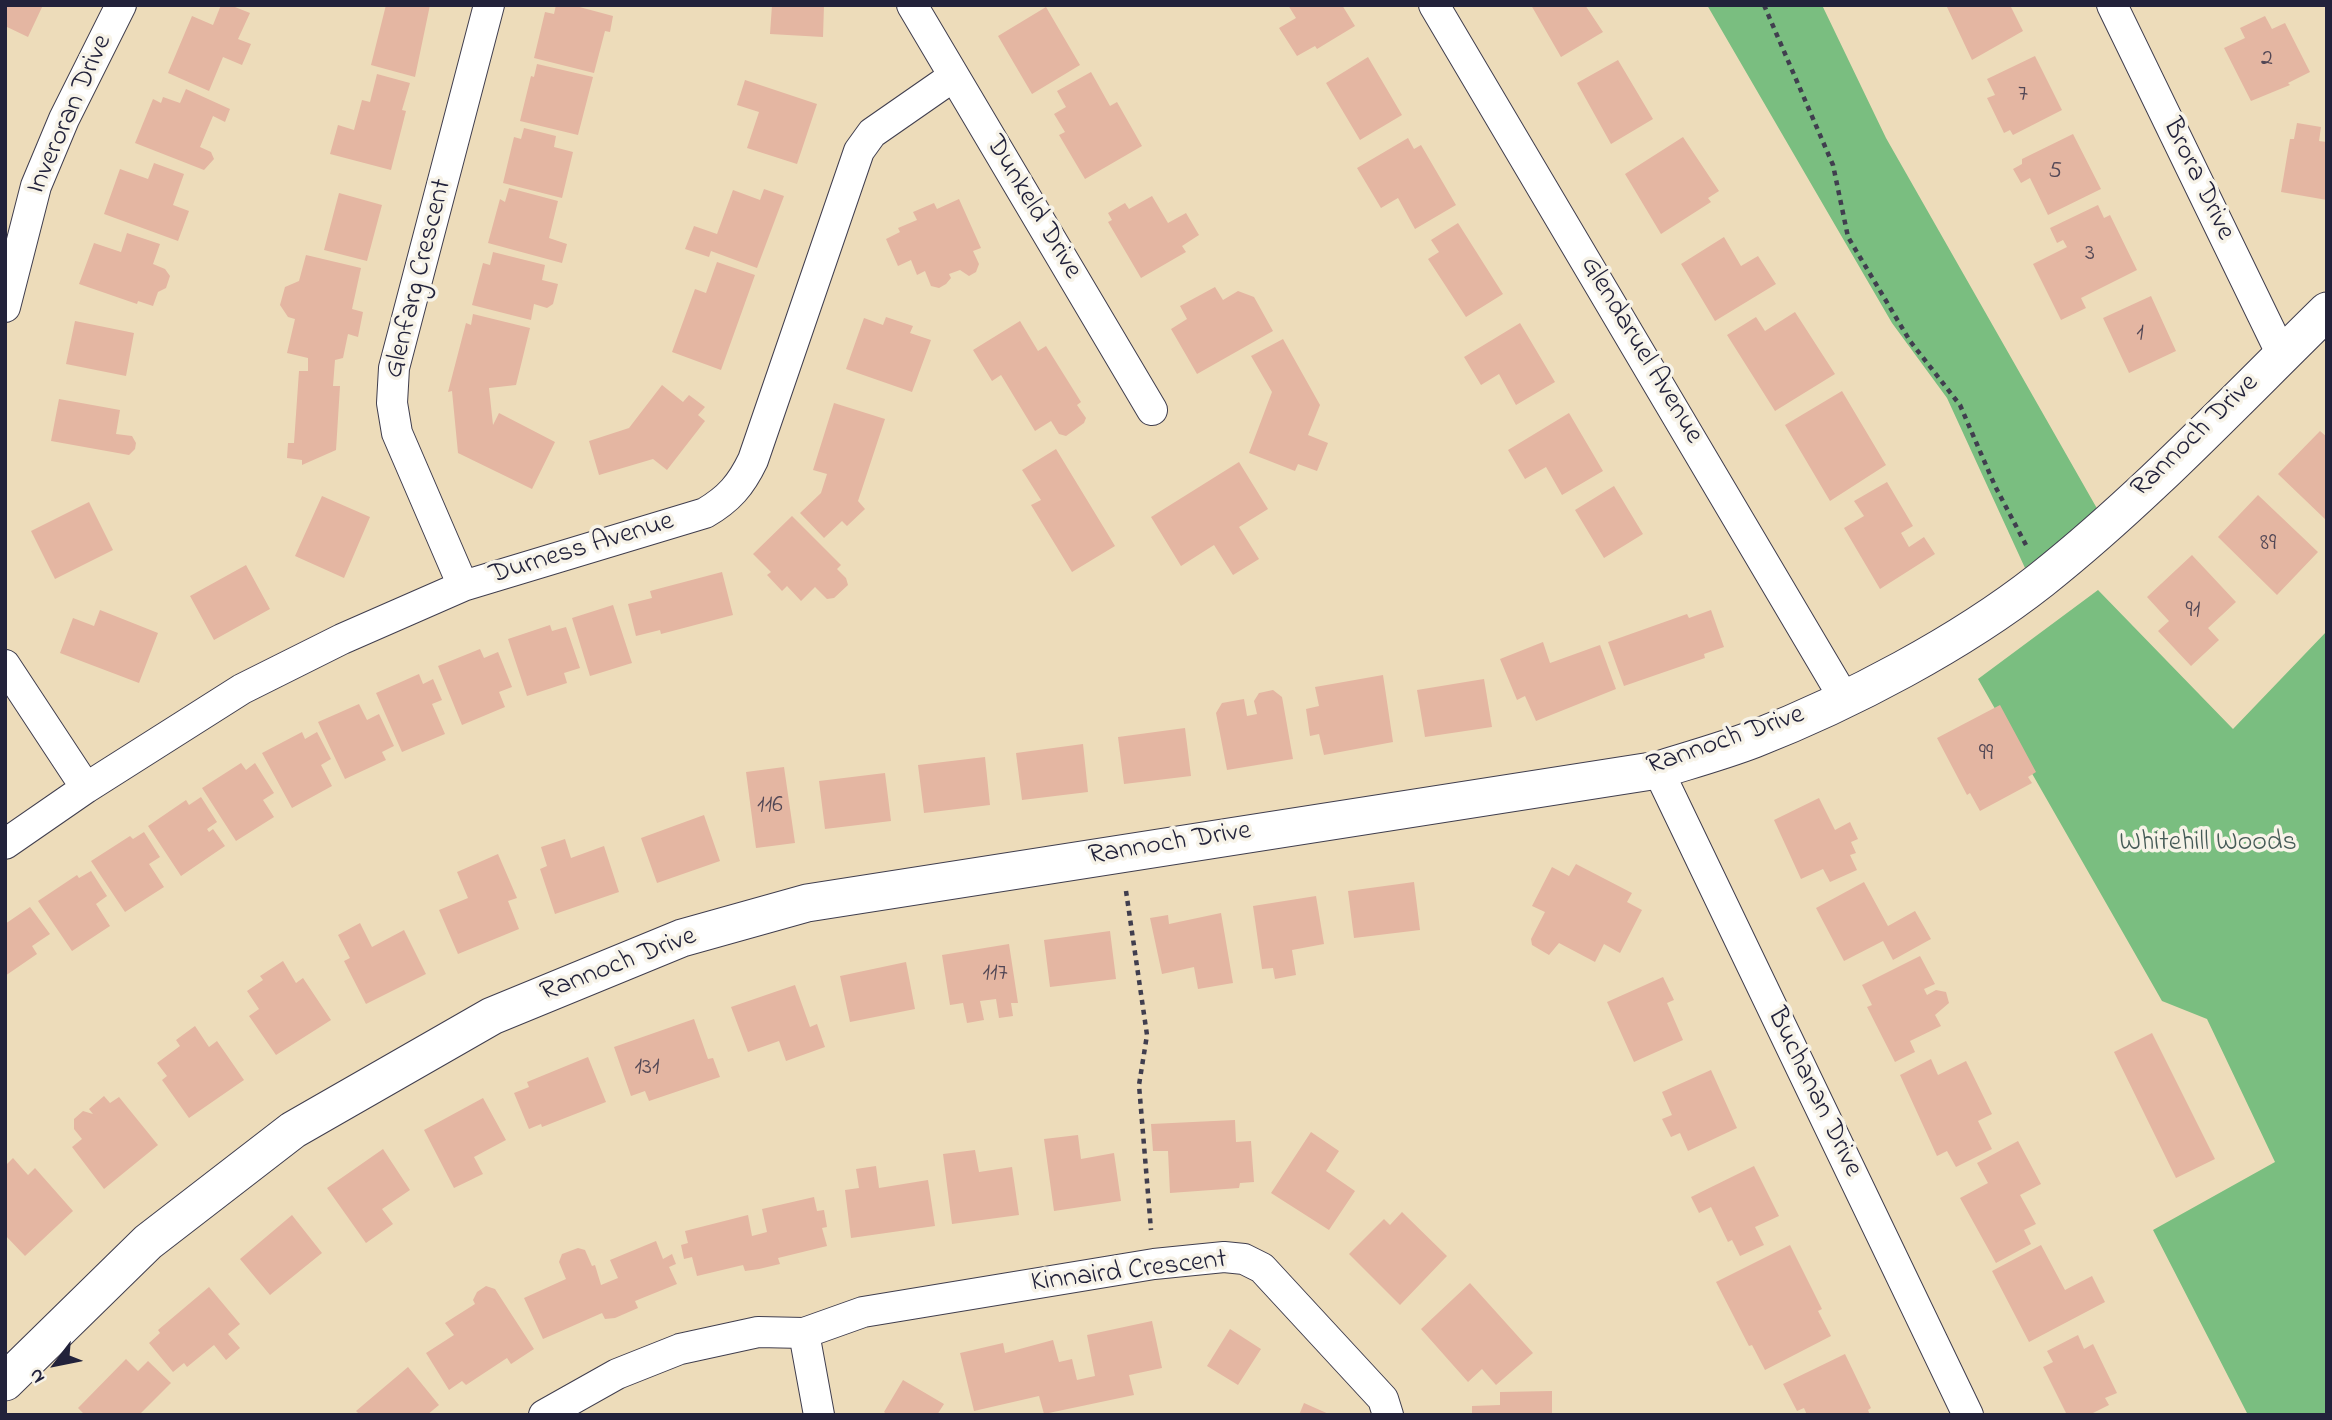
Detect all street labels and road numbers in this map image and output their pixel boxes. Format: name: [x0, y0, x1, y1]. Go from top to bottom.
street label: Inveroran Drive: [21, 30, 121, 200]
street label: Brora Drive: [2153, 114, 2241, 246]
street label: Dunkeld Drive: [976, 130, 1088, 286]
street label: Glenfarg Crescent: [379, 176, 461, 382]
street label: Glendaruel Avenue: [1571, 251, 1709, 451]
street label: Rannoch Drive: [2125, 368, 2267, 506]
street label: Durness Avenue: [486, 506, 678, 594]
street label: Rannoch Drive: [1643, 699, 1809, 785]
street label: Rannoch Drive: [1086, 816, 1254, 874]
street label: Rannoch Drive: [536, 921, 702, 1011]
street label: Buchanan Drive: [1758, 1003, 1868, 1183]
street label: Kinnaird Crescent: [1029, 1244, 1229, 1302]

